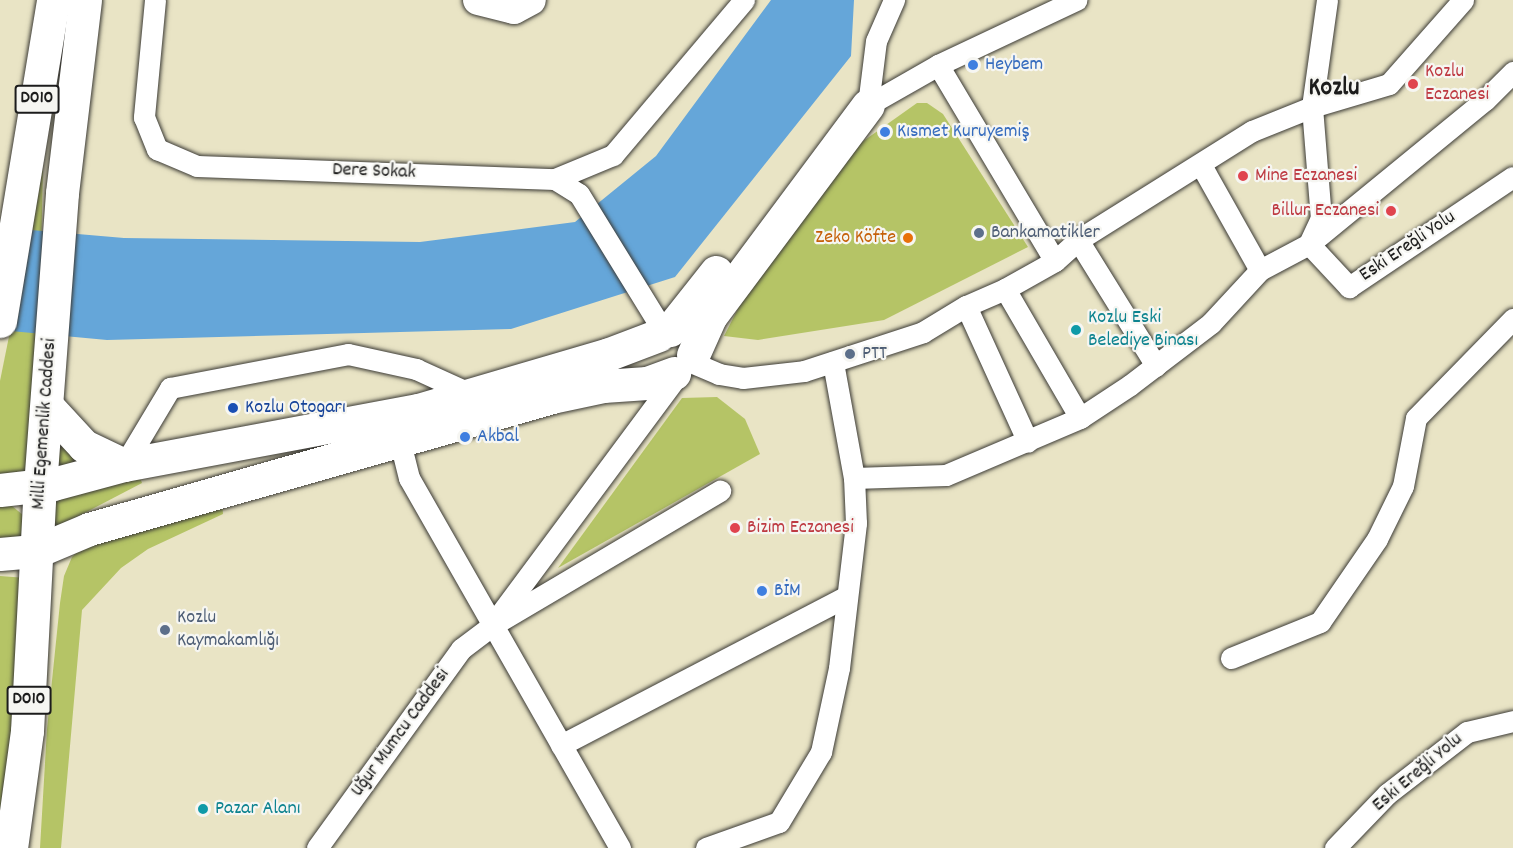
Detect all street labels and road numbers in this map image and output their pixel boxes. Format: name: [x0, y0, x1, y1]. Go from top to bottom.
road number: D010: [15, 84, 60, 114]
street label: Dere Sokak: [332, 159, 416, 185]
street label: Eski Ereğli Yolu: [1355, 206, 1461, 288]
street label: Milli Egemenlik Caddesi: [27, 338, 63, 510]
street label: Uğur Mumcu Caddesi: [346, 664, 456, 802]
road number: D010: [6, 685, 51, 715]
street label: Eski Ereğli Yolu: [1368, 728, 1468, 818]

